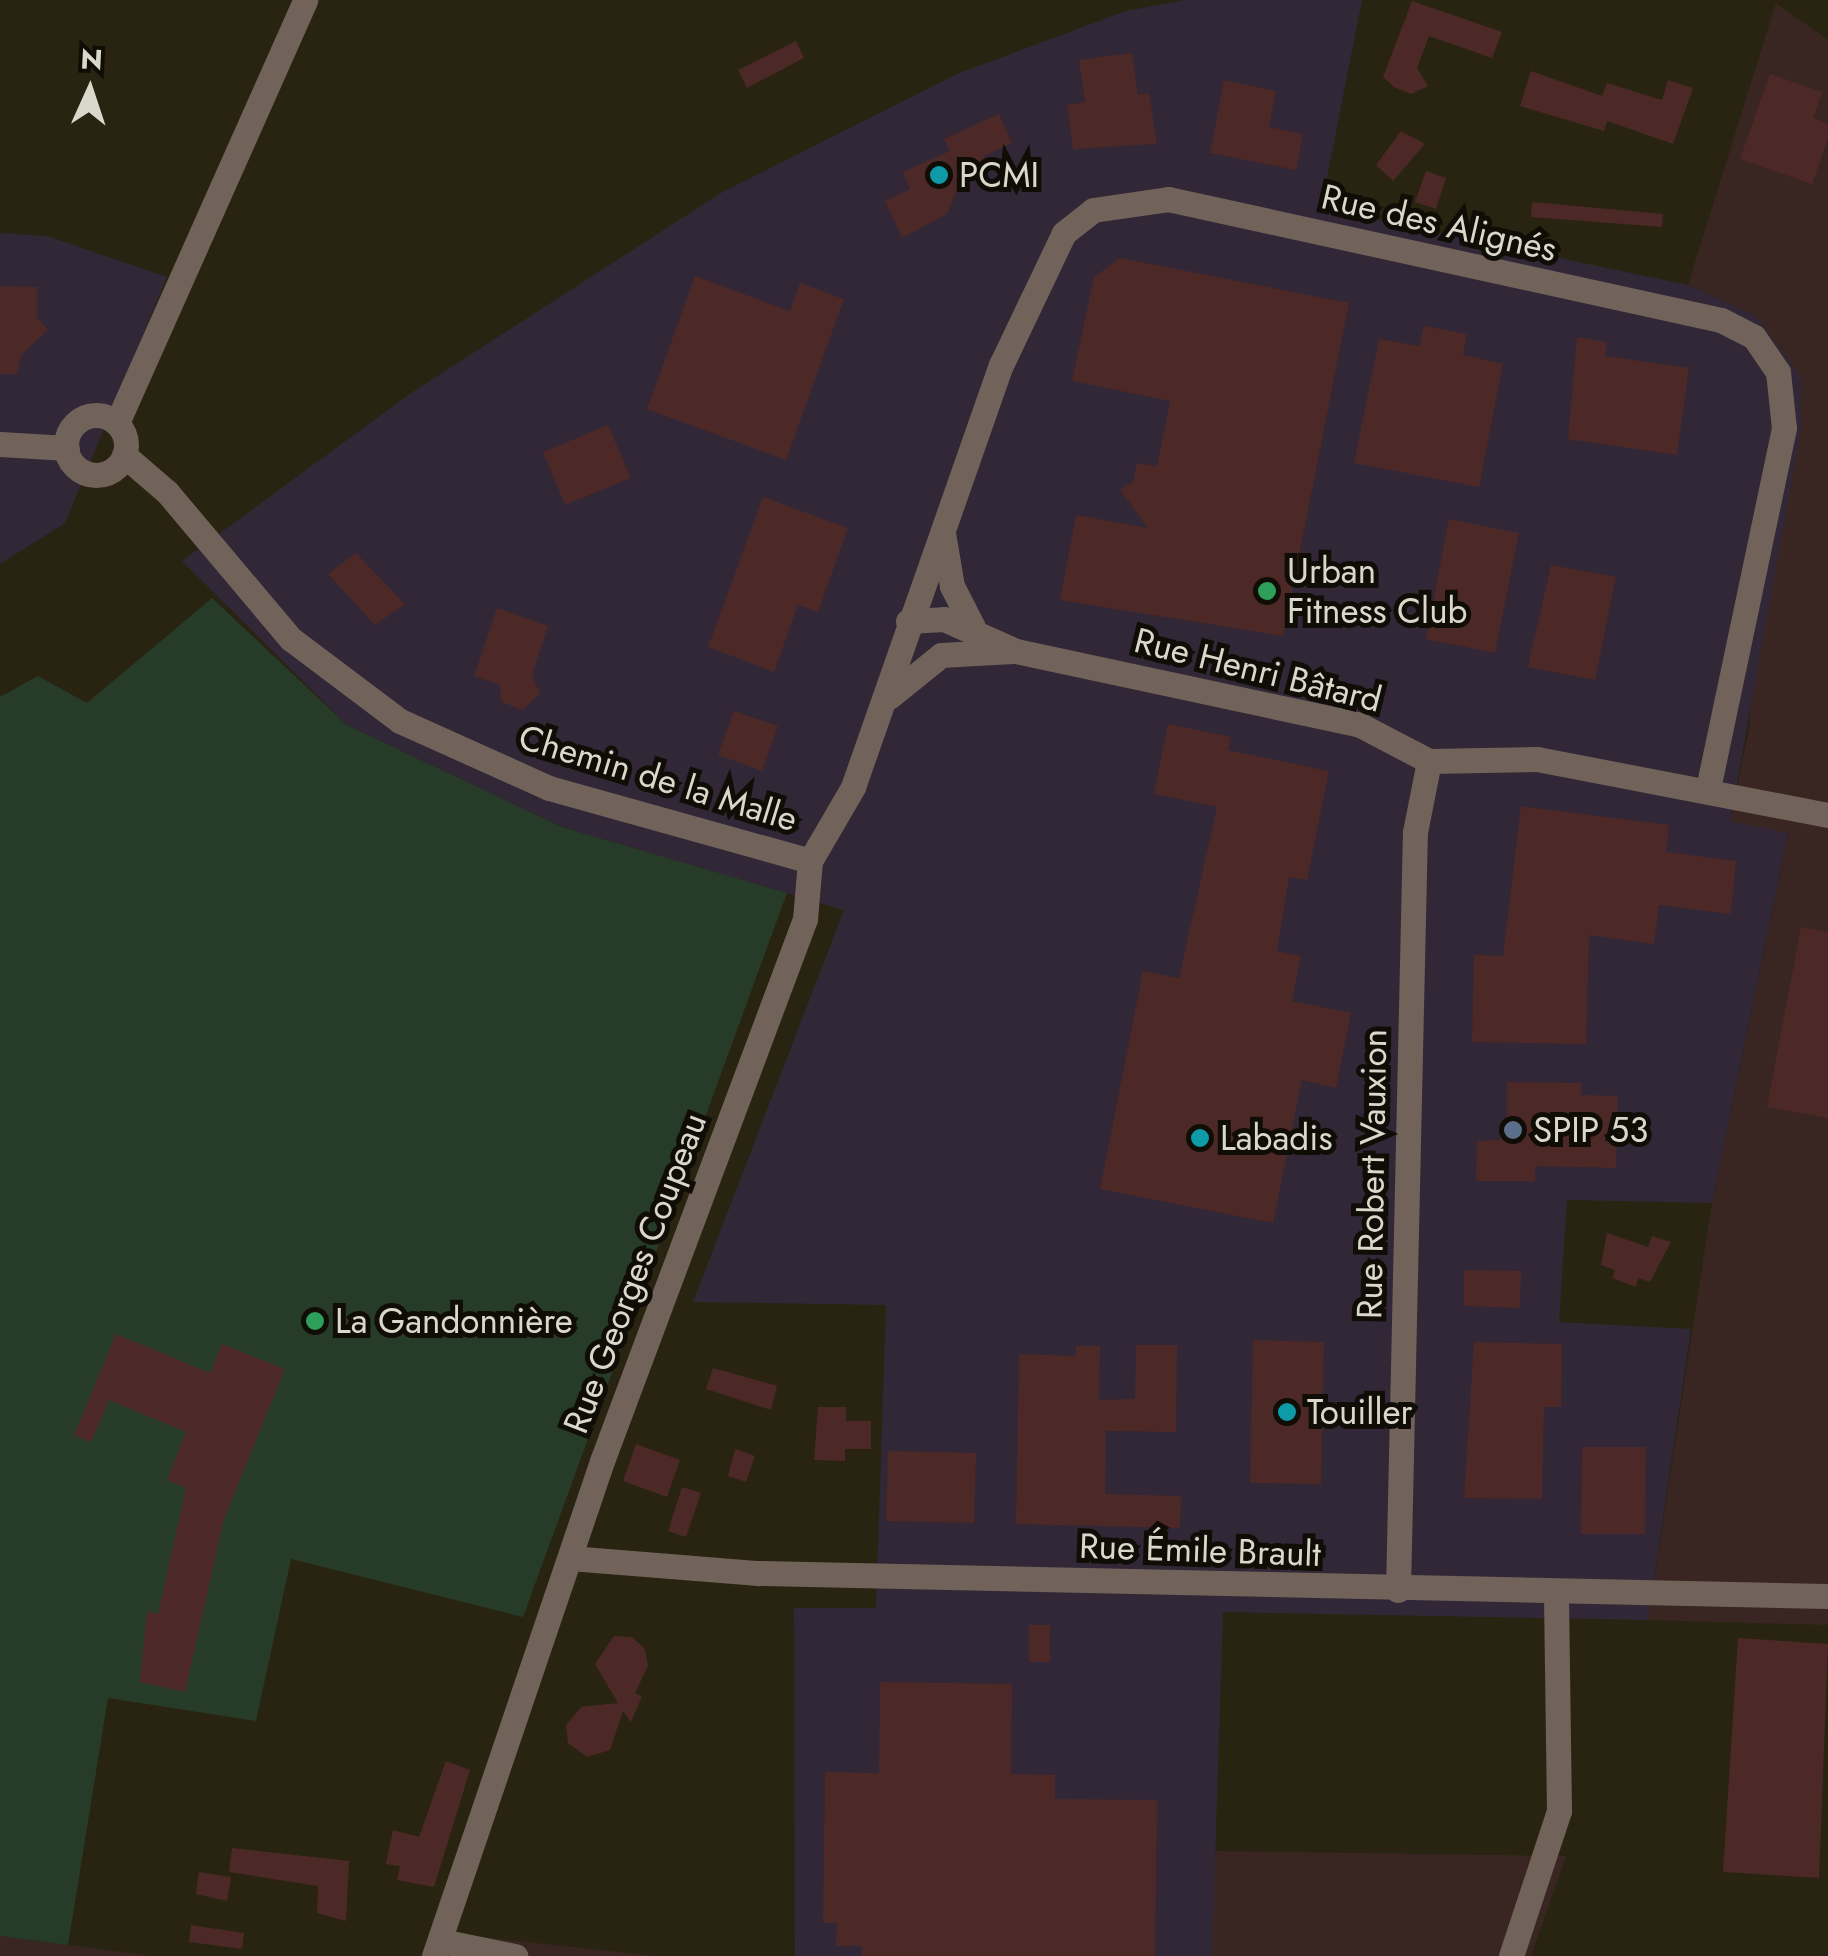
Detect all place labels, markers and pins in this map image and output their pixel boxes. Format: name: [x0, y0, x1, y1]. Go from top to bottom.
place label: PCMI: [959, 154, 1039, 196]
marker: PCMI: [928, 164, 950, 186]
place label: Urban Fitness Club: [1287, 550, 1467, 632]
marker: Urban Fitness Club: [1256, 580, 1278, 602]
place label: SPIP 53: [1533, 1109, 1648, 1151]
place label: Labadis: [1220, 1117, 1333, 1159]
marker: SPIP 53: [1502, 1119, 1524, 1141]
marker: Labadis: [1189, 1127, 1211, 1149]
place label: La Gandonnière: [335, 1300, 573, 1342]
marker: La Gandonnière: [304, 1310, 326, 1332]
place label: Touiller: [1307, 1391, 1412, 1433]
marker: Touiller: [1276, 1401, 1298, 1423]

